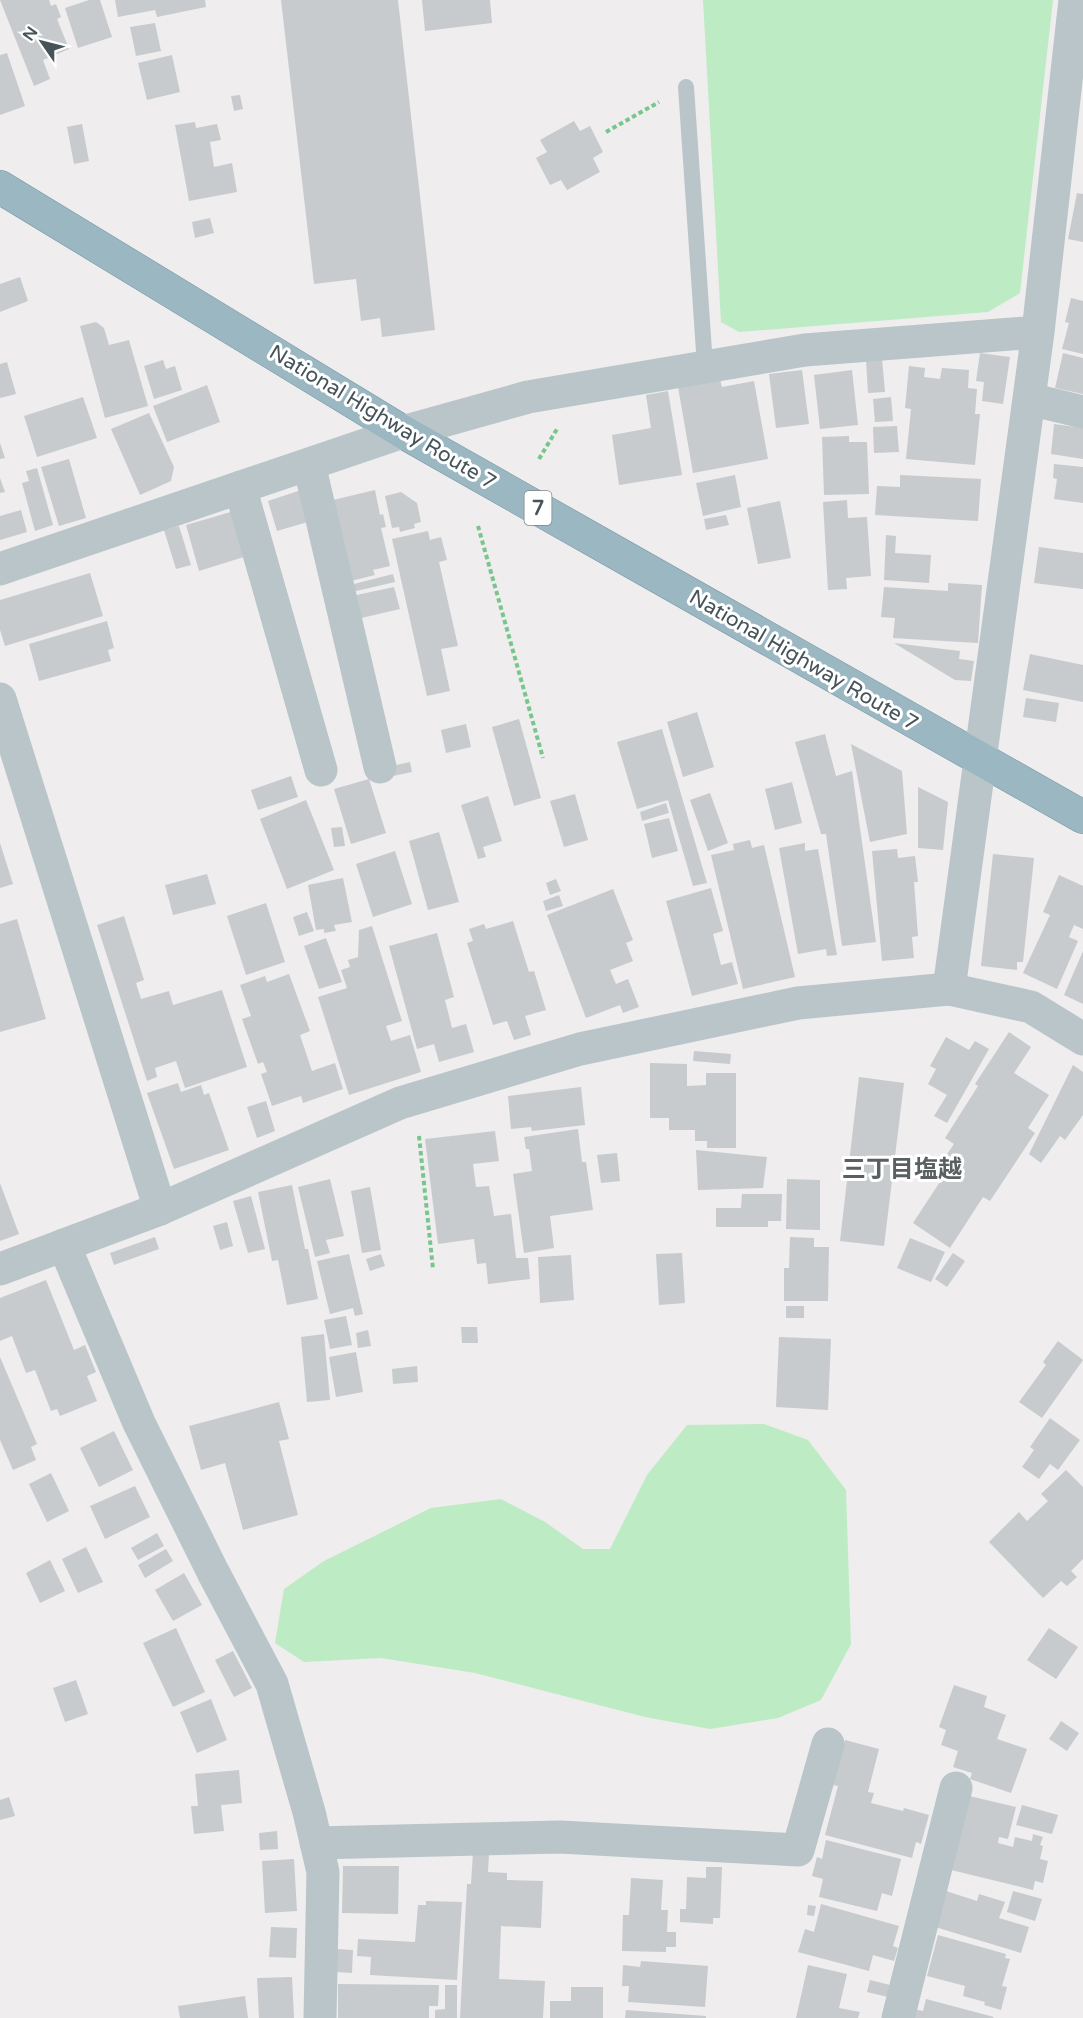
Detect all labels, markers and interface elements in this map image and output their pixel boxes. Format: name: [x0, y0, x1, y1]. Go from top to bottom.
north arrow: [12, 12, 72, 72]
text: N: [19, 23, 42, 45]
street label: National Highway Route 7: [265, 340, 501, 495]
road number: 7: [524, 491, 552, 525]
street label: National Highway Route 7: [685, 585, 923, 736]
district label: 三丁目塩越: [842, 1155, 962, 1184]

